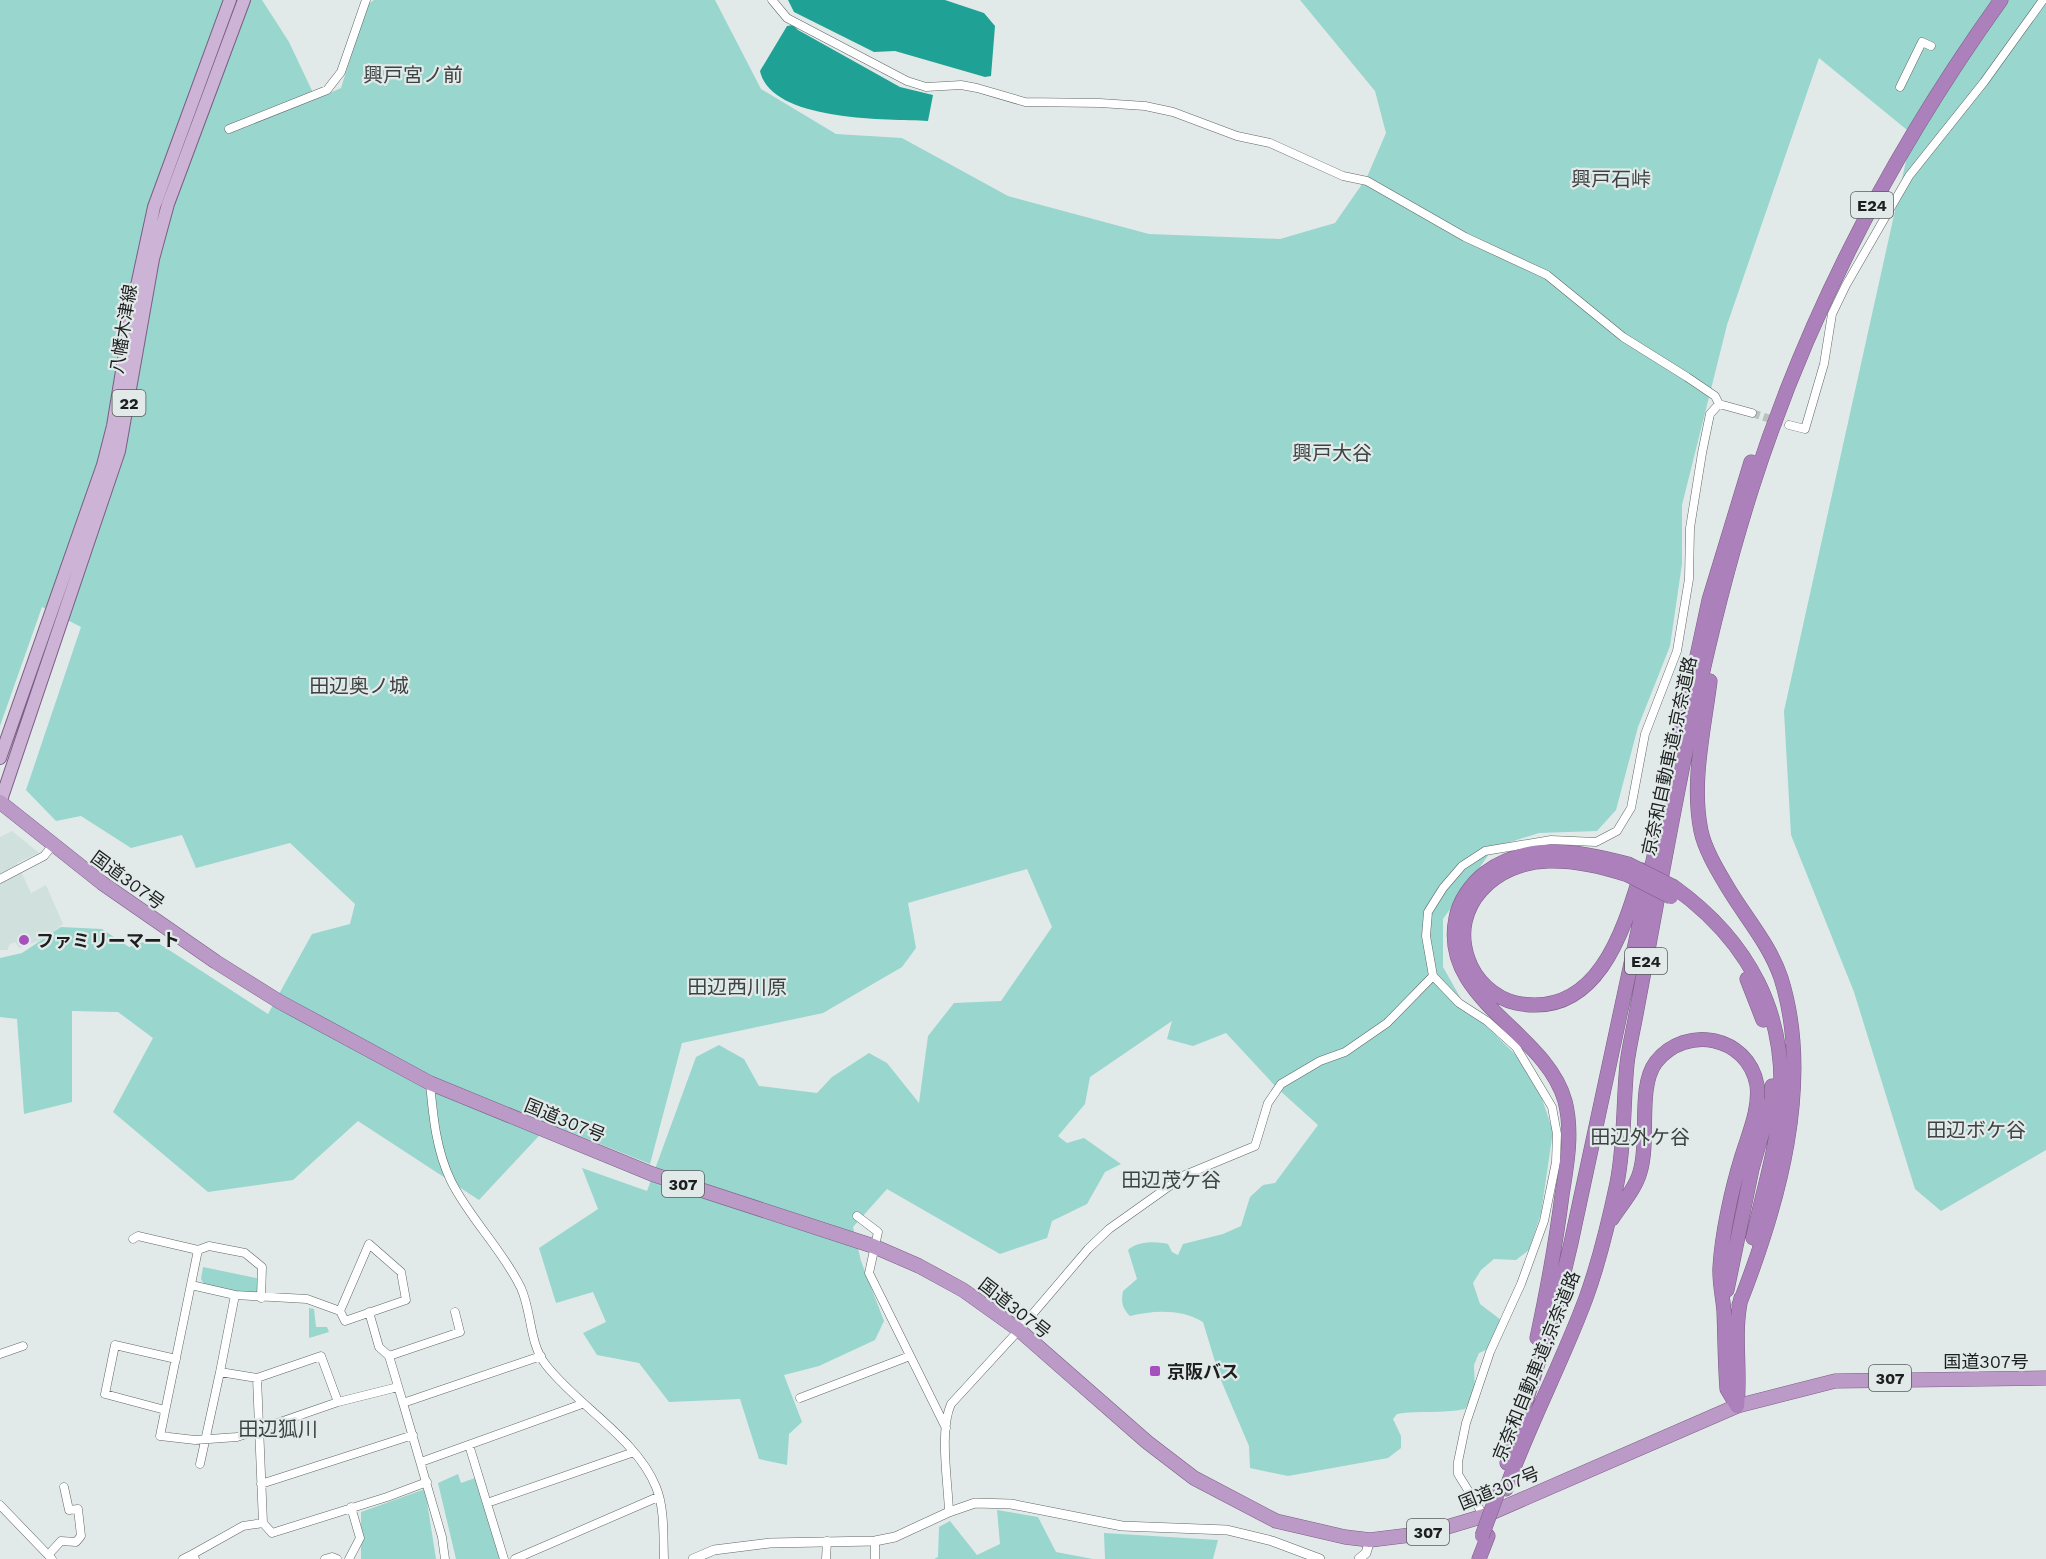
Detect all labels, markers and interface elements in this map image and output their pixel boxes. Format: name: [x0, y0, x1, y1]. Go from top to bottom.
district label: 興戸宮ノ前: [363, 63, 463, 87]
district label: 興戸石峠: [1571, 167, 1651, 191]
road number: E24: [1851, 192, 1893, 218]
street label: 八幡木津線: [106, 283, 140, 375]
road number: 22: [112, 390, 146, 416]
district label: 興戸大谷: [1292, 441, 1372, 465]
street label: 京奈和自動車道;京奈道路: [1638, 654, 1700, 858]
district label: 田辺奥ノ城: [309, 674, 409, 698]
street label: 国道307号: [87, 846, 169, 914]
place label: ファミリーマート: [36, 930, 180, 951]
marker: ファミリーマート: [17, 933, 31, 947]
road number: E24: [1625, 948, 1667, 974]
district label: 田辺西川原: [687, 975, 787, 999]
street label: 国道307号: [521, 1094, 609, 1146]
district label: 田辺ボケ谷: [1926, 1118, 2026, 1142]
district label: 田辺外ケ谷: [1590, 1125, 1690, 1149]
district label: 田辺茂ケ谷: [1121, 1168, 1221, 1192]
road number: 307: [662, 1171, 704, 1197]
street label: 京奈和自動車道;京奈道路: [1488, 1268, 1584, 1464]
street label: 国道307号: [975, 1273, 1055, 1343]
street label: 国道307号: [1943, 1351, 2029, 1372]
place label: 京阪バス: [1167, 1361, 1239, 1382]
marker: 京阪バス: [1148, 1364, 1162, 1378]
road number: 307: [1869, 1365, 1911, 1391]
district label: 田辺狐川: [238, 1417, 318, 1441]
street label: 国道307号: [1455, 1462, 1543, 1514]
road number: 307: [1407, 1519, 1449, 1545]

